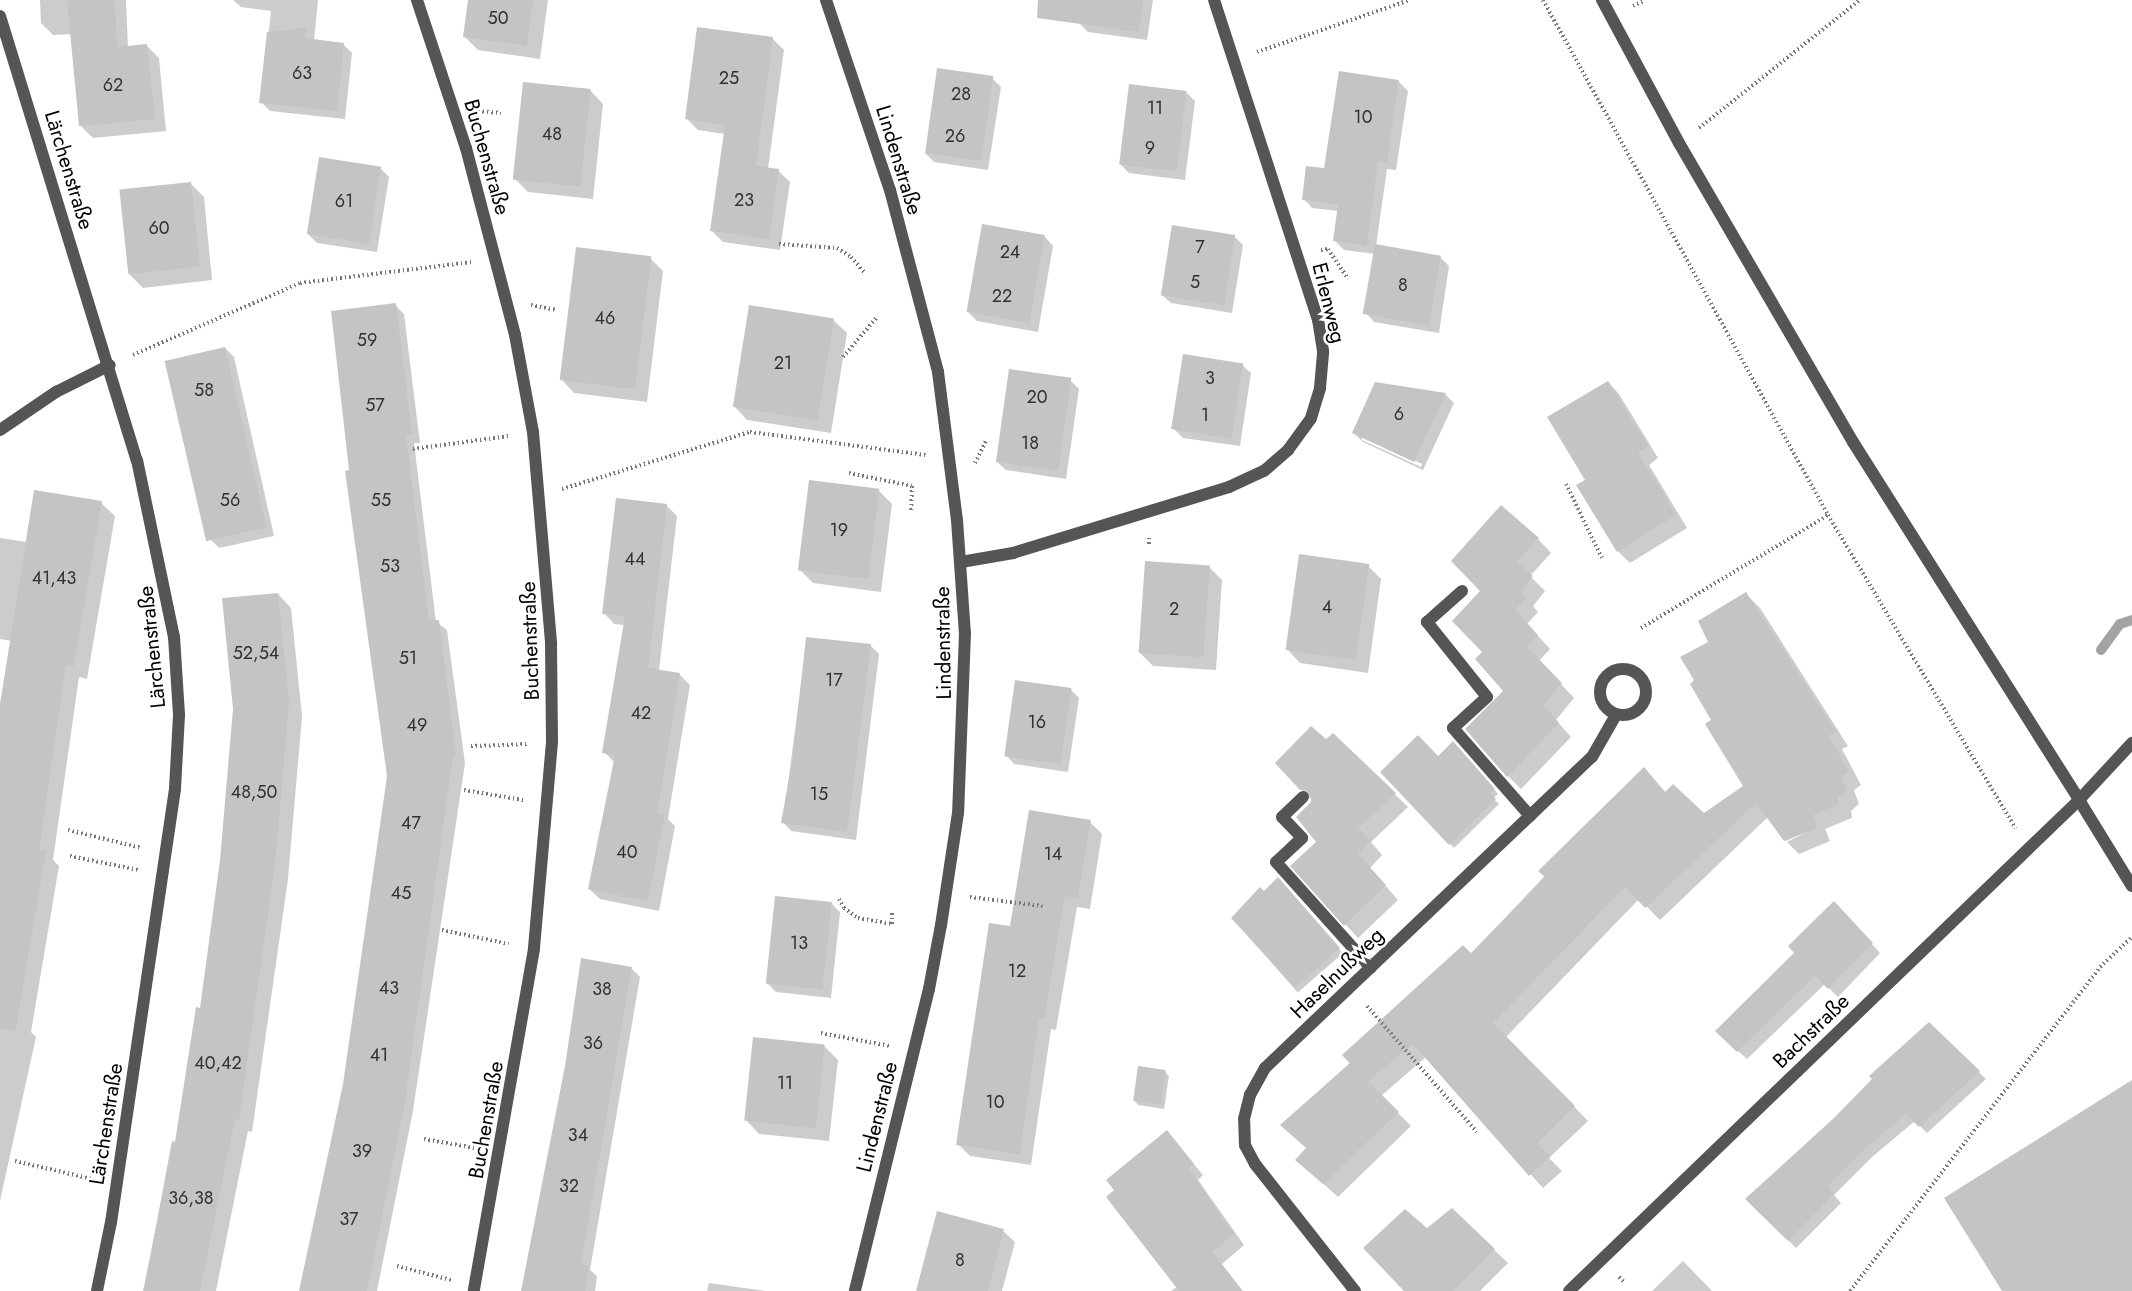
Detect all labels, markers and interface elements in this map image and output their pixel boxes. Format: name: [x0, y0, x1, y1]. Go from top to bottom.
house number: 50: [488, 7, 508, 29]
house number: 63: [292, 62, 312, 84]
house number: 25: [719, 67, 739, 89]
house number: 62: [103, 74, 123, 96]
house number: 28: [951, 83, 971, 105]
street label: Buchenstraße: [458, 96, 516, 218]
house number: 11: [1147, 97, 1163, 119]
street label: Lindenstraße: [870, 102, 928, 218]
house number: 10: [1354, 106, 1372, 128]
street label: Lärchenstraße: [39, 108, 99, 232]
house number: 48: [542, 123, 562, 145]
house number: 26: [945, 125, 965, 147]
house number: 9: [1145, 137, 1155, 159]
house number: 23: [734, 189, 754, 211]
house number: 61: [335, 190, 353, 212]
house number: 60: [148, 217, 170, 239]
house number: 7: [1195, 236, 1205, 258]
house number: 24: [1000, 241, 1020, 263]
street label: Erlenweg: [1307, 260, 1351, 346]
house number: 5: [1190, 271, 1200, 293]
house number: 8: [1398, 274, 1408, 296]
house number: 22: [992, 285, 1012, 307]
house number: 46: [595, 307, 615, 329]
house number: 59: [357, 329, 377, 351]
house number: 21: [774, 352, 792, 374]
house number: 3: [1205, 367, 1215, 389]
house number: 58: [194, 379, 214, 401]
house number: 20: [1026, 386, 1048, 408]
house number: 57: [365, 394, 385, 416]
house number: 6: [1394, 403, 1404, 425]
house number: 1: [1201, 404, 1209, 426]
house number: 18: [1021, 432, 1039, 454]
house number: 56: [220, 489, 240, 511]
house number: 55: [371, 489, 391, 511]
house number: 19: [830, 519, 848, 541]
house number: 44: [625, 548, 645, 570]
house number: 53: [380, 555, 400, 577]
house number: 41,43: [32, 567, 76, 589]
street label: Buchenstraße: [515, 581, 545, 701]
street label: Lärchenstraße: [133, 585, 171, 709]
street label: Lindenstraße: [929, 586, 957, 700]
house number: 4: [1322, 596, 1332, 618]
house number: 2: [1169, 598, 1179, 620]
house number: 52,54: [233, 642, 279, 664]
house number: 51: [399, 647, 417, 669]
house number: 17: [825, 669, 843, 691]
house number: 42: [631, 702, 651, 724]
house number: 16: [1028, 711, 1046, 733]
house number: 49: [407, 714, 427, 736]
house number: 48,50: [231, 781, 277, 803]
house number: 15: [810, 783, 828, 805]
house number: 47: [401, 812, 421, 834]
house number: 40: [616, 841, 638, 863]
house number: 14: [1044, 843, 1062, 865]
house number: 45: [391, 882, 411, 904]
street label: Haselnußweg: [1285, 922, 1389, 1024]
house number: 13: [790, 932, 808, 954]
house number: 12: [1008, 960, 1026, 982]
house number: 43: [379, 977, 399, 999]
house number: 38: [592, 978, 612, 1000]
street label: Bachstraße: [1768, 988, 1854, 1074]
house number: 36: [583, 1032, 603, 1054]
house number: 41: [370, 1044, 388, 1066]
house number: 40,42: [194, 1052, 242, 1074]
street label: Buchenstraße: [463, 1059, 509, 1181]
street label: Lindenstraße: [851, 1059, 903, 1175]
street label: Lärchenstraße: [84, 1061, 128, 1187]
house number: 11: [777, 1072, 793, 1094]
house number: 10: [986, 1091, 1004, 1113]
house number: 34: [568, 1124, 588, 1146]
house number: 39: [352, 1140, 372, 1162]
house number: 32: [559, 1175, 579, 1197]
house number: 36,38: [168, 1187, 214, 1209]
house number: 37: [339, 1208, 359, 1230]
house number: 8: [955, 1249, 965, 1271]

